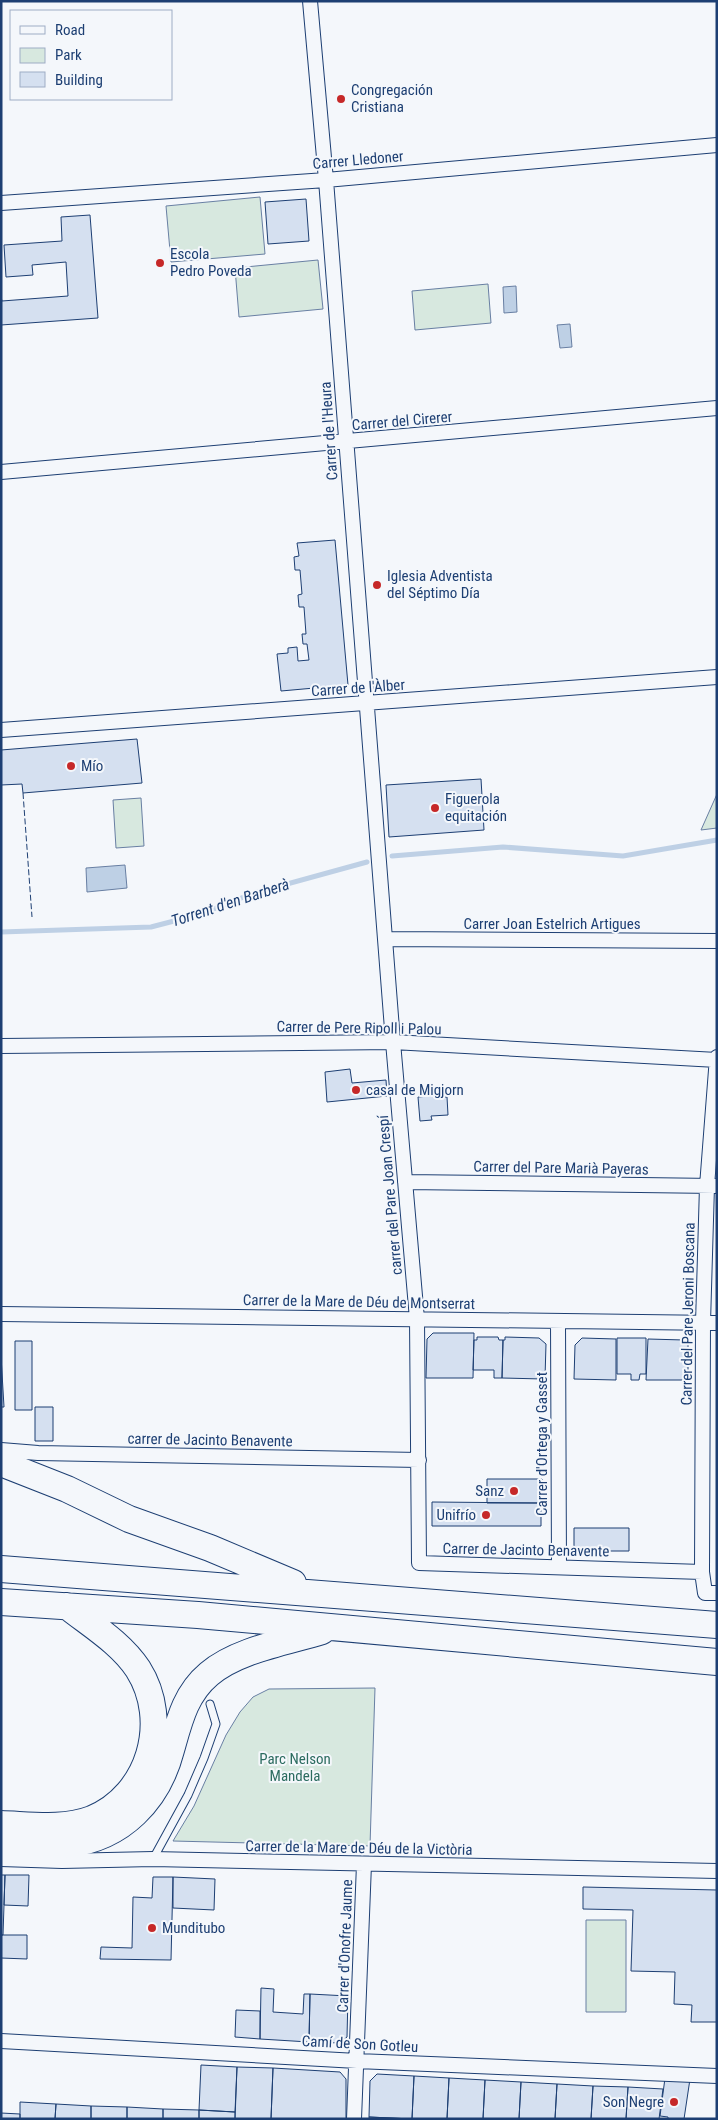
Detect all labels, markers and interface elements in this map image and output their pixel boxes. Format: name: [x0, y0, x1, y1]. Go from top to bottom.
legend: [10, 10, 172, 100]
text: Road: [55, 21, 85, 39]
text: Park: [55, 46, 82, 64]
text: Building: [55, 71, 103, 89]
place label: Congregación Cristiana: [351, 81, 433, 116]
marker: Congregación Cristiana: [335, 93, 347, 105]
street label: Carrer Lledoner: [312, 147, 405, 173]
place label: Escola Pedro Poveda: [170, 245, 252, 280]
marker: Escola Pedro Poveda: [154, 257, 166, 269]
street label: Carrer de l'Heura: [317, 381, 341, 481]
street label: Carrer del Cirerer: [351, 408, 453, 434]
place label: Iglesia Adventista del Séptimo Día: [387, 567, 493, 602]
marker: Iglesia Adventista del Séptimo Día: [371, 579, 383, 591]
street label: Carrer de l'Àlber: [311, 676, 406, 700]
place label: Mío: [81, 757, 103, 775]
marker: Mío: [65, 760, 77, 772]
place label: Figuerola equitación: [445, 790, 507, 825]
marker: Figuerola equitación: [429, 802, 441, 814]
water label: Torrent d'en Barberà: [169, 874, 292, 931]
street label: Carrer Joan Estelrich Artigues: [463, 915, 641, 933]
street label: Carrer de Pere Ripoll i Palou: [276, 1018, 442, 1038]
place label: casal de Migjorn: [366, 1081, 464, 1099]
marker: casal de Migjorn: [350, 1084, 362, 1096]
street label: carrer del Pare Joan Crespí: [374, 1113, 406, 1276]
street label: Carrer del Pare Marià Payeras: [473, 1157, 649, 1179]
street label: Carrer del Pare Jeroni Boscana: [677, 1222, 699, 1406]
street label: Carrer de la Mare de Déu de Montserrat: [243, 1291, 475, 1313]
street label: Carrer d'Ortega y Gasset: [533, 1372, 551, 1516]
street label: carrer de Jacinto Benavente: [127, 1430, 293, 1450]
place label: Sanz: [475, 1482, 504, 1500]
marker: Sanz: [508, 1485, 520, 1497]
place label: Unifrío: [436, 1506, 476, 1524]
marker: Unifrío: [480, 1509, 492, 1521]
street label: Carrer de Jacinto Benavente: [443, 1540, 609, 1560]
park label: Parc Nelson Mandela: [259, 1750, 331, 1785]
street label: Carrer de la Mare de Déu de la Victòria: [245, 1837, 473, 1859]
street label: Carrer d'Onofre Jaume: [334, 1879, 356, 2013]
place label: Munditubo: [162, 1919, 225, 1937]
marker: Munditubo: [146, 1922, 158, 1934]
street label: Camí de Son Gotleu: [301, 2032, 419, 2056]
place label: Son Negre: [603, 2093, 664, 2111]
marker: Son Negre: [668, 2096, 680, 2108]

